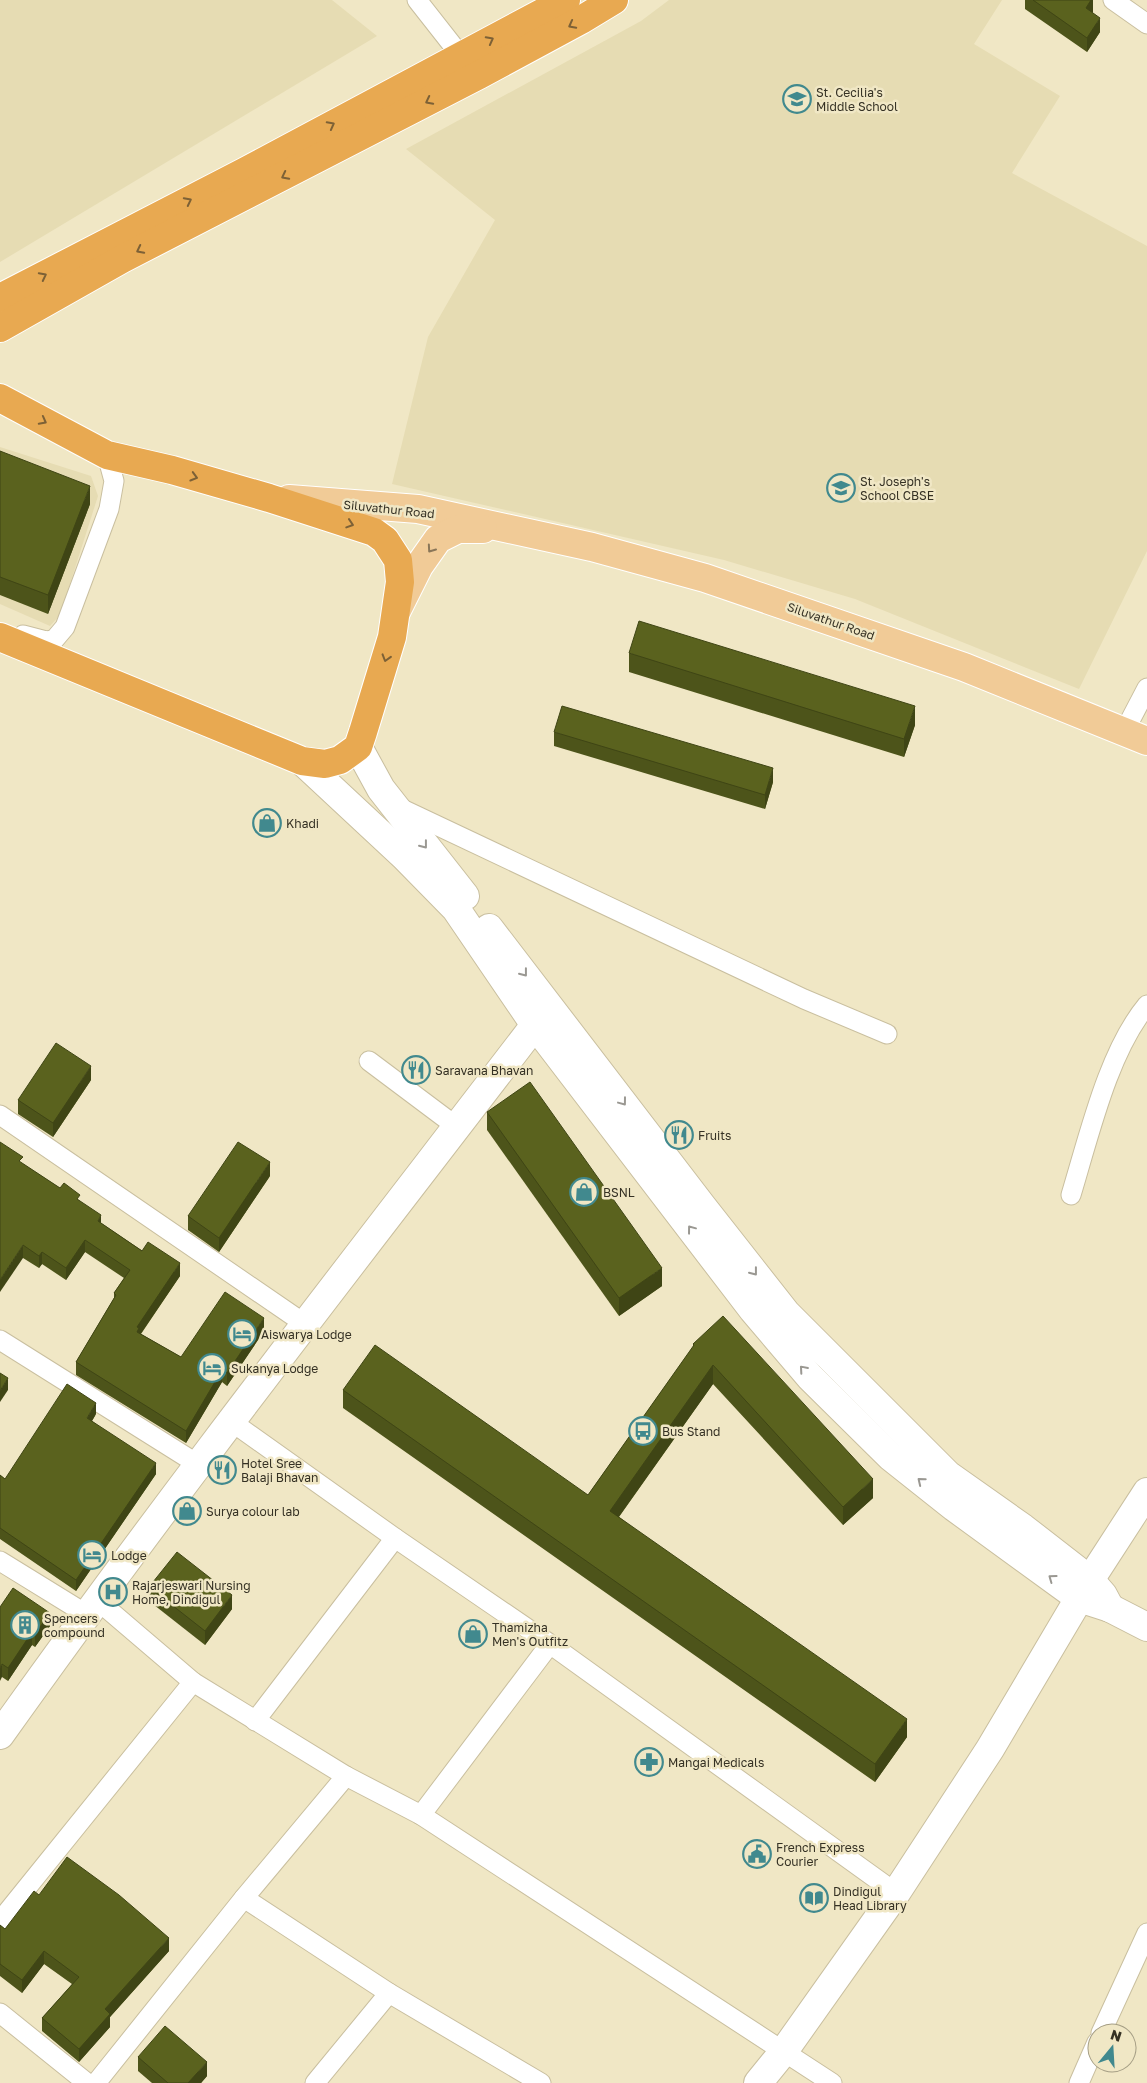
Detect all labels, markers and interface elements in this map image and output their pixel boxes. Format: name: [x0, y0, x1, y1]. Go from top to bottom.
one-way arrow: [569, 19, 578, 29]
one-way arrow: [485, 37, 494, 47]
school or university icon: St. Cecilia's Middle School: [782, 84, 812, 114]
place label: St. Cecilia's Middle School: [816, 85, 898, 114]
one-way arrow: [425, 95, 434, 105]
one-way arrow: [326, 121, 335, 131]
one-way arrow: [281, 170, 290, 180]
one-way arrow: [182, 197, 191, 207]
one-way arrow: [136, 244, 145, 254]
one-way arrow: [38, 272, 47, 282]
one-way arrow: [38, 414, 47, 424]
one-way arrow: [190, 471, 198, 481]
school or university icon: St. Joseph's School CBSE: [826, 473, 856, 503]
place label: St. Joseph's School CBSE: [860, 474, 934, 503]
street label: Siluvathur Road: [343, 497, 435, 521]
one-way arrow: [345, 518, 353, 528]
one-way arrow: [428, 544, 437, 553]
street label: Siluvathur Road: [785, 599, 877, 643]
one-way arrow: [381, 653, 391, 661]
shop icon: Khadi: [252, 808, 282, 838]
place label: Khadi: [286, 816, 319, 831]
one-way arrow: [419, 839, 427, 848]
one-way arrow: [519, 967, 527, 976]
restaurant icon: Saravana Bhavan: [401, 1055, 431, 1085]
place label: Saravana Bhavan: [435, 1063, 533, 1078]
one-way arrow: [617, 1096, 626, 1106]
restaurant icon: Fruits: [664, 1120, 694, 1150]
place label: Fruits: [698, 1128, 731, 1143]
shop icon: BSNL: [569, 1177, 599, 1207]
place label: BSNL: [603, 1185, 635, 1200]
one-way arrow: [688, 1226, 696, 1235]
one-way arrow: [748, 1266, 757, 1276]
hotel icon: Aiswarya Lodge: [227, 1319, 257, 1349]
place label: Aiswarya Lodge: [261, 1327, 352, 1342]
hotel icon: Sukanya Lodge: [197, 1353, 227, 1383]
place label: Sukanya Lodge: [231, 1361, 318, 1376]
one-way arrow: [800, 1366, 809, 1375]
bus stop icon: Bus Stand: [628, 1416, 658, 1446]
place label: Bus Stand: [662, 1424, 720, 1439]
restaurant icon: Hotel Sree Balaji Bhavan: [207, 1455, 237, 1485]
place label: Hotel Sree Balaji Bhavan: [241, 1456, 318, 1485]
one-way arrow: [918, 1478, 927, 1486]
shop icon: Surya colour lab: [172, 1496, 202, 1526]
place label: Surya colour lab: [206, 1504, 300, 1519]
hotel icon: Lodge: [77, 1540, 107, 1570]
place label: Lodge: [111, 1548, 147, 1563]
one-way arrow: [1048, 1575, 1057, 1584]
hospital icon: Rajarjeswari Nursing Home, Dindigul: [98, 1577, 128, 1607]
place label: Rajarjeswari Nursing Home, Dindigul: [132, 1578, 251, 1607]
building icon: Spencers compound: [10, 1610, 40, 1640]
place label: Spencers compound: [44, 1611, 105, 1640]
shop icon: Thamizha Men's Outfitz: [458, 1619, 488, 1649]
place label: Thamizha Men's Outfitz: [492, 1620, 568, 1649]
pharmacy icon: Mangai Medicals: [634, 1747, 664, 1777]
place label: Mangai Medicals: [668, 1755, 764, 1770]
public building icon: French Express Courier: [742, 1839, 772, 1869]
place label: French Express Courier: [776, 1840, 865, 1869]
library icon: Dindigul Head Library: [799, 1883, 829, 1913]
place label: Dindigul Head Library: [833, 1884, 907, 1913]
north arrow: [1087, 2023, 1137, 2073]
text: N: [1108, 2025, 1124, 2045]

